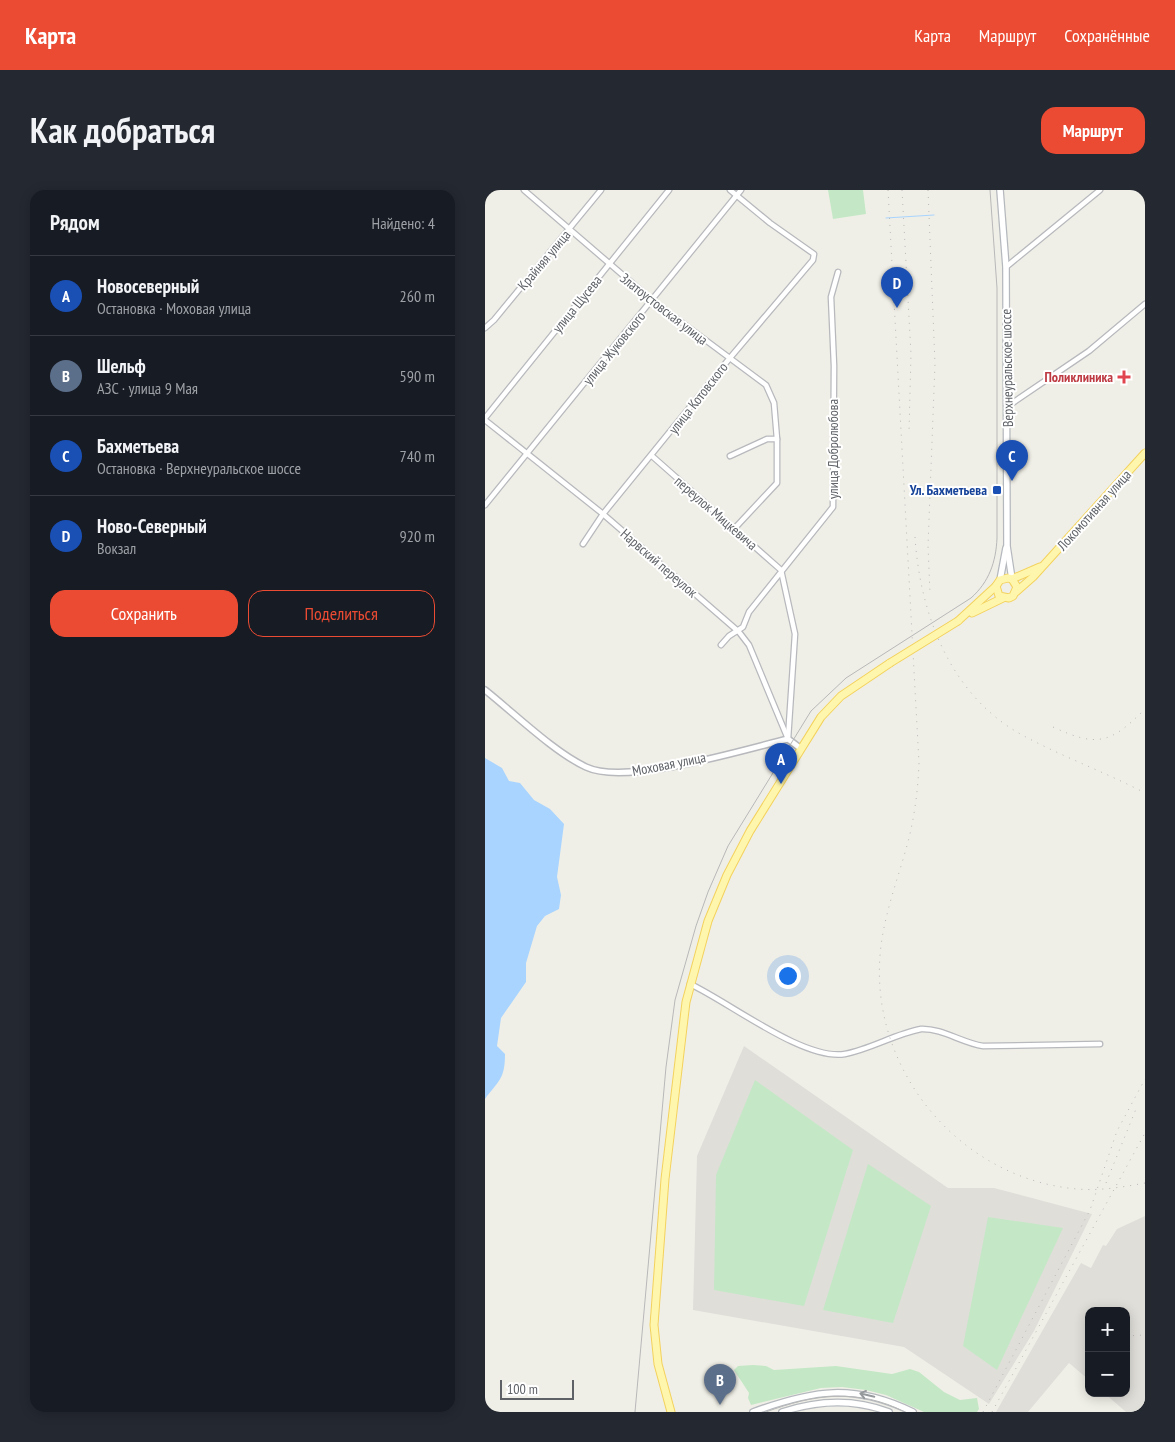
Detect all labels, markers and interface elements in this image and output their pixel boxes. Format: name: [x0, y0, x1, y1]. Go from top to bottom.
text: Карта: [25, 20, 76, 51]
text: Карта: [914, 24, 951, 47]
text: Маршрут: [979, 24, 1036, 47]
text: Сохранённые: [1064, 24, 1150, 47]
text: Как добраться: [30, 107, 215, 153]
button: Маршрут: [1041, 107, 1145, 154]
text: Рядом: [50, 209, 100, 236]
text: Найдено: 4: [372, 213, 435, 233]
street label: Крайняя улица: [514, 226, 574, 294]
pin: D: [881, 267, 913, 308]
street label: Златоустовская улица: [616, 269, 712, 349]
street label: улица Щусева: [548, 272, 606, 336]
text: Новосеверный: [97, 274, 199, 298]
text: A: [62, 286, 70, 306]
text: 260 m: [400, 286, 435, 306]
text: Остановка · Моховая улица: [97, 298, 251, 318]
street label: улица Жуковского: [579, 308, 649, 388]
street label: Верхнеуральское шоссе: [997, 309, 1017, 427]
text: Шельф: [97, 354, 146, 378]
street label: улица Котовского: [664, 359, 732, 437]
text: B: [62, 366, 70, 386]
text: 590 m: [400, 366, 435, 386]
place label: Поликлиника: [1044, 368, 1113, 386]
marker: Поликлиника: [1117, 370, 1131, 384]
text: АЗС · улица 9 Мая: [97, 378, 198, 398]
street label: улица Добролюбова: [824, 399, 842, 499]
text: Бахметьева: [97, 434, 179, 458]
pin: C: [996, 440, 1028, 481]
text: C: [62, 446, 70, 466]
text: 740 m: [400, 446, 435, 466]
text: Остановка · Верхнеуральское шоссе: [97, 458, 301, 478]
street label: Локомотивная улица: [1052, 466, 1135, 555]
street label: переулок Мицкевича: [671, 472, 761, 554]
place label: Ул. Бахметьева: [909, 481, 987, 499]
marker: Ул. Бахметьева: [991, 484, 1003, 496]
text: Ново-Северный: [97, 514, 207, 538]
street label: Нарвский переулок: [617, 525, 702, 602]
text: D: [62, 526, 70, 546]
text: 920 m: [400, 526, 435, 546]
text: Вокзал: [97, 538, 136, 558]
button: Сохранить: [50, 590, 238, 637]
button: Поделиться: [248, 590, 435, 637]
pin: A: [765, 743, 797, 784]
street label: Моховая улица: [631, 748, 707, 780]
your location: [775, 963, 801, 989]
map controls: [1085, 1307, 1130, 1397]
button: +: [1085, 1307, 1130, 1352]
button: −: [1085, 1352, 1130, 1397]
pin: B: [704, 1364, 736, 1405]
scale bar: [500, 1377, 574, 1400]
text: 100 m: [507, 1380, 538, 1398]
one-way arrow: [860, 1390, 876, 1399]

